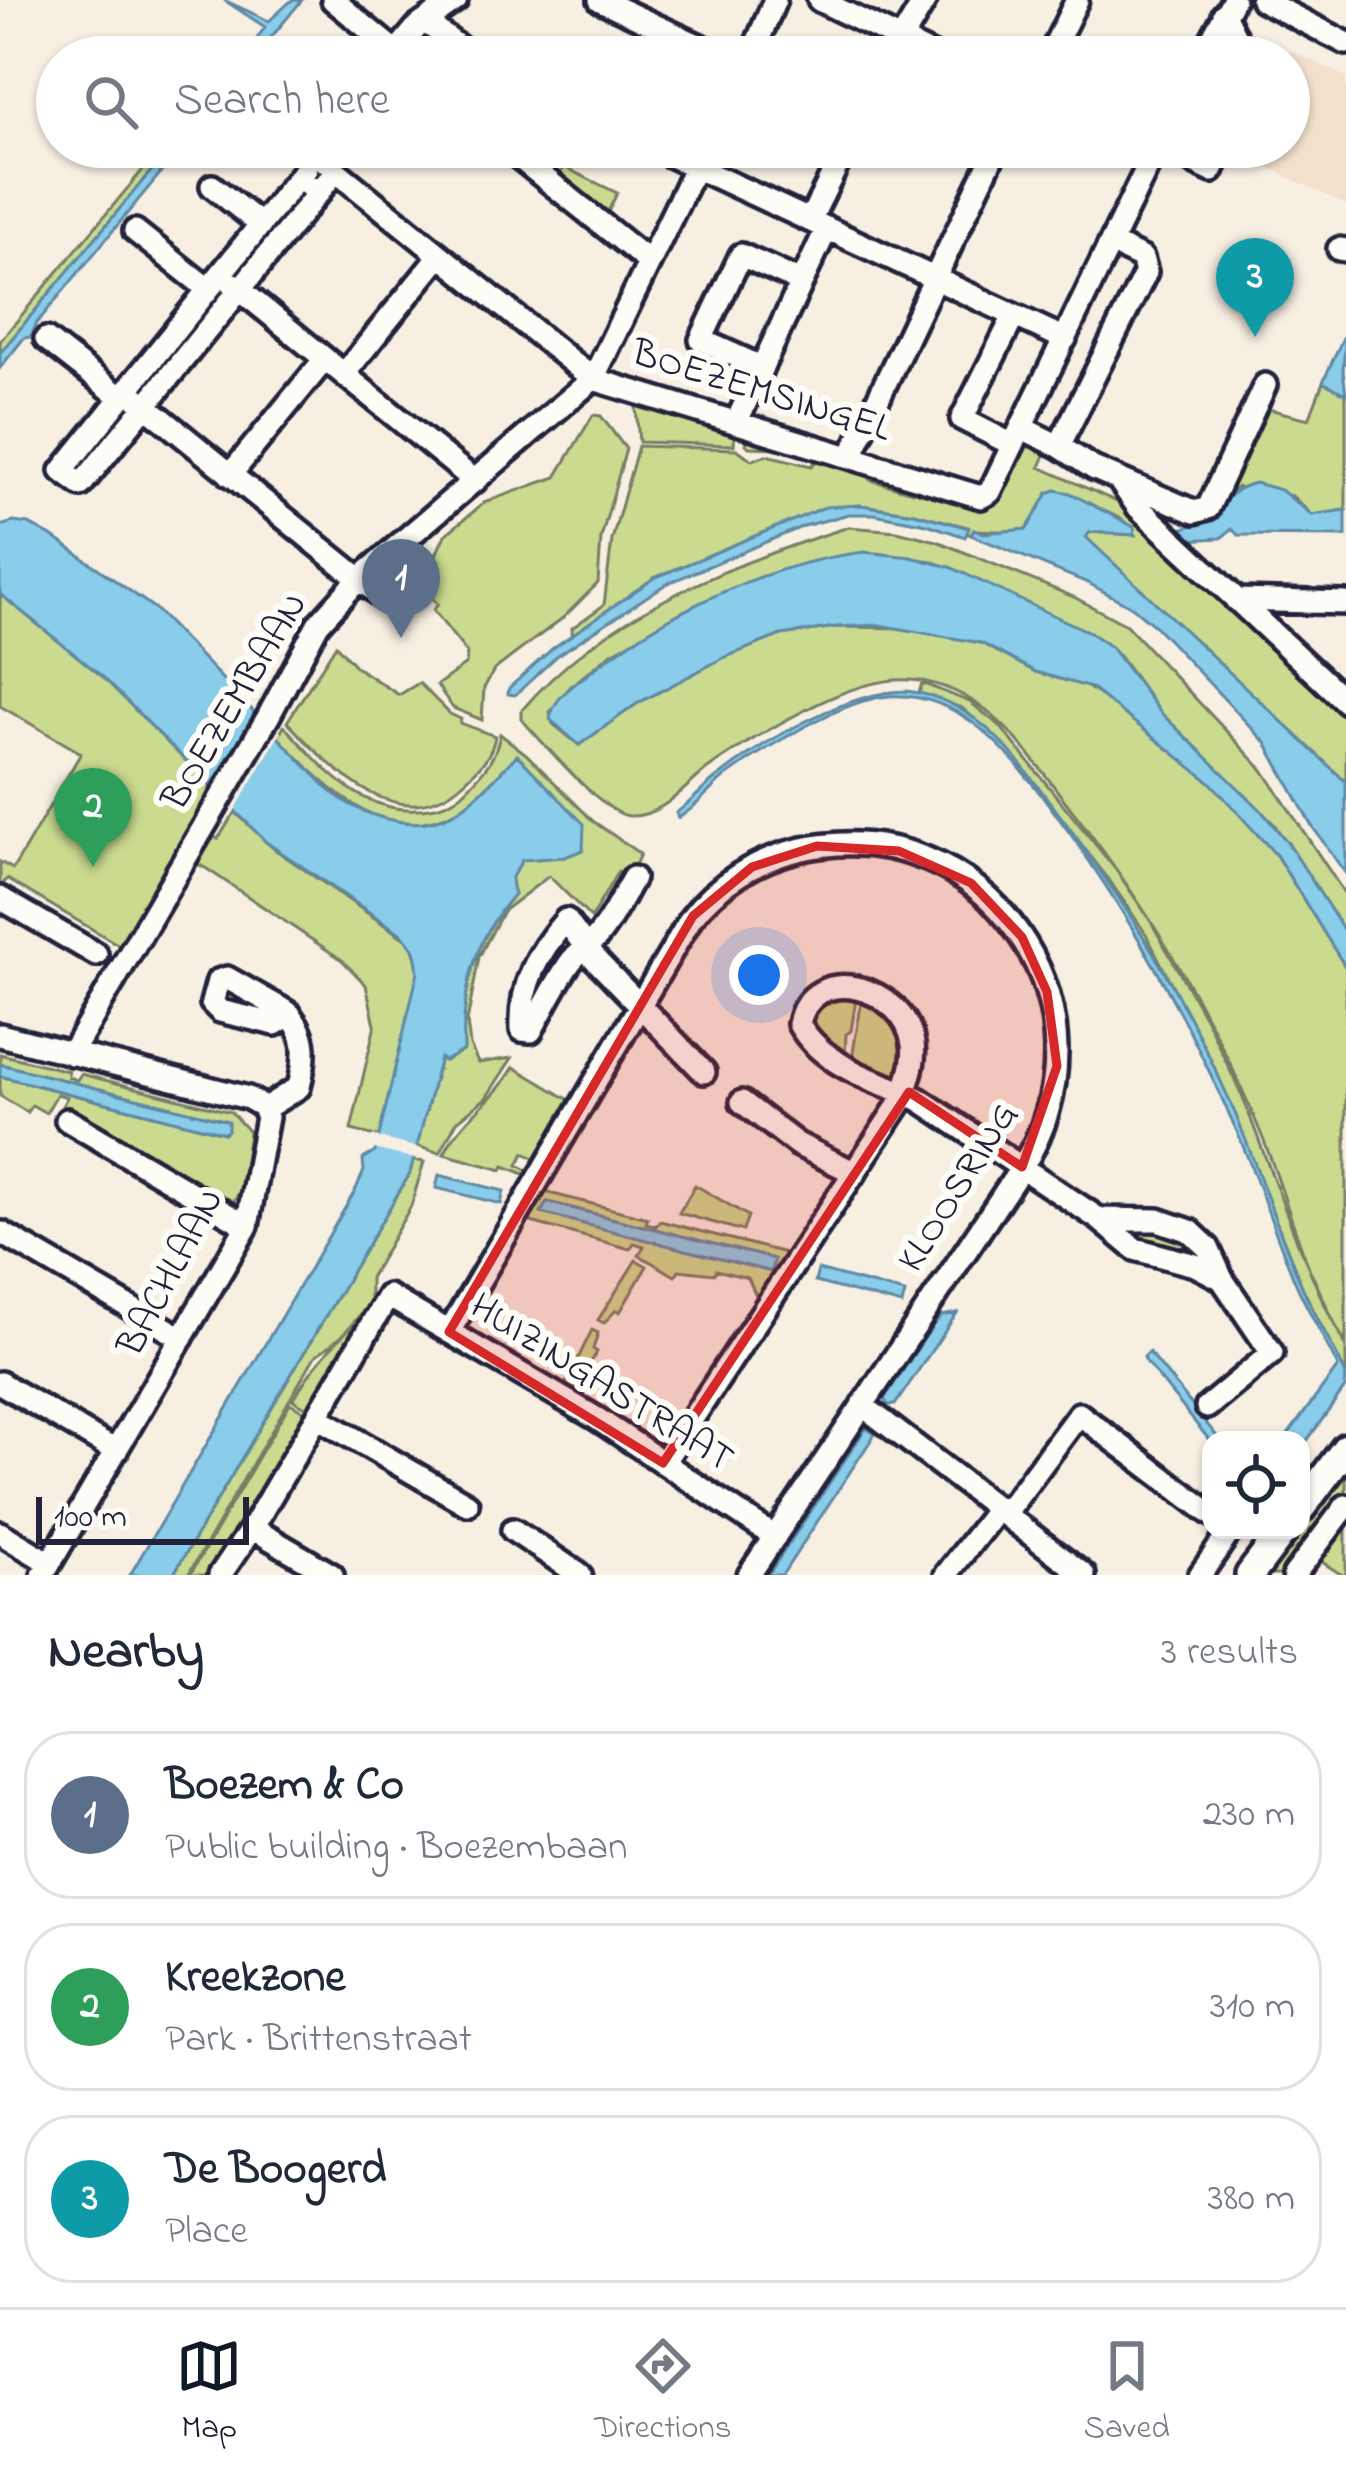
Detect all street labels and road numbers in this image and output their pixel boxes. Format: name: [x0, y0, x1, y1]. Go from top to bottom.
street label: BOEZEMSINGEL: [624, 325, 898, 459]
street label: BOEZEMBAAN: [148, 582, 324, 823]
street label: KLOOSRING: [884, 1092, 1034, 1284]
street label: BACHLAAN: [103, 1179, 240, 1368]
street label: HUIZINGASTRAAT: [458, 1280, 744, 1488]

